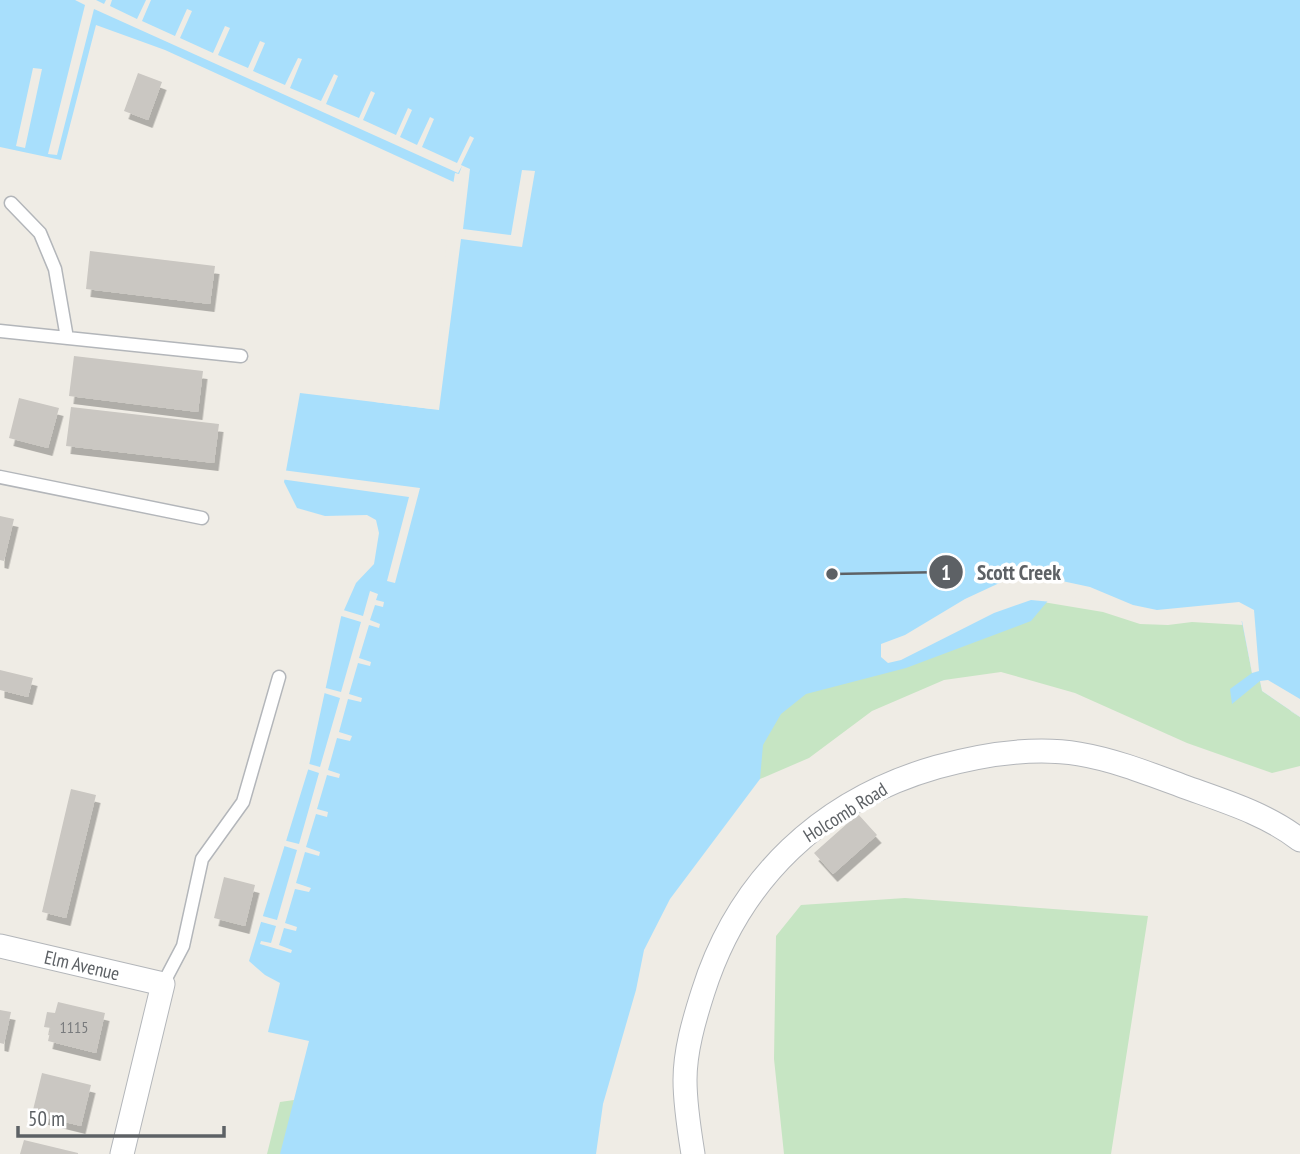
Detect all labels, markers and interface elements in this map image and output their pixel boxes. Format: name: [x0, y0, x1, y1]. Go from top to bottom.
callout: Scott Creek: [928, 551, 1075, 593]
text: 1: [941, 559, 951, 586]
text: Scott Creek: [977, 559, 1061, 586]
street label: Holcomb Road: [799, 777, 891, 847]
street label: Elm Avenue: [42, 945, 122, 985]
house number: 1115: [60, 1017, 88, 1037]
scale bar: [18, 1094, 224, 1138]
text: 50 m: [28, 1105, 65, 1132]

